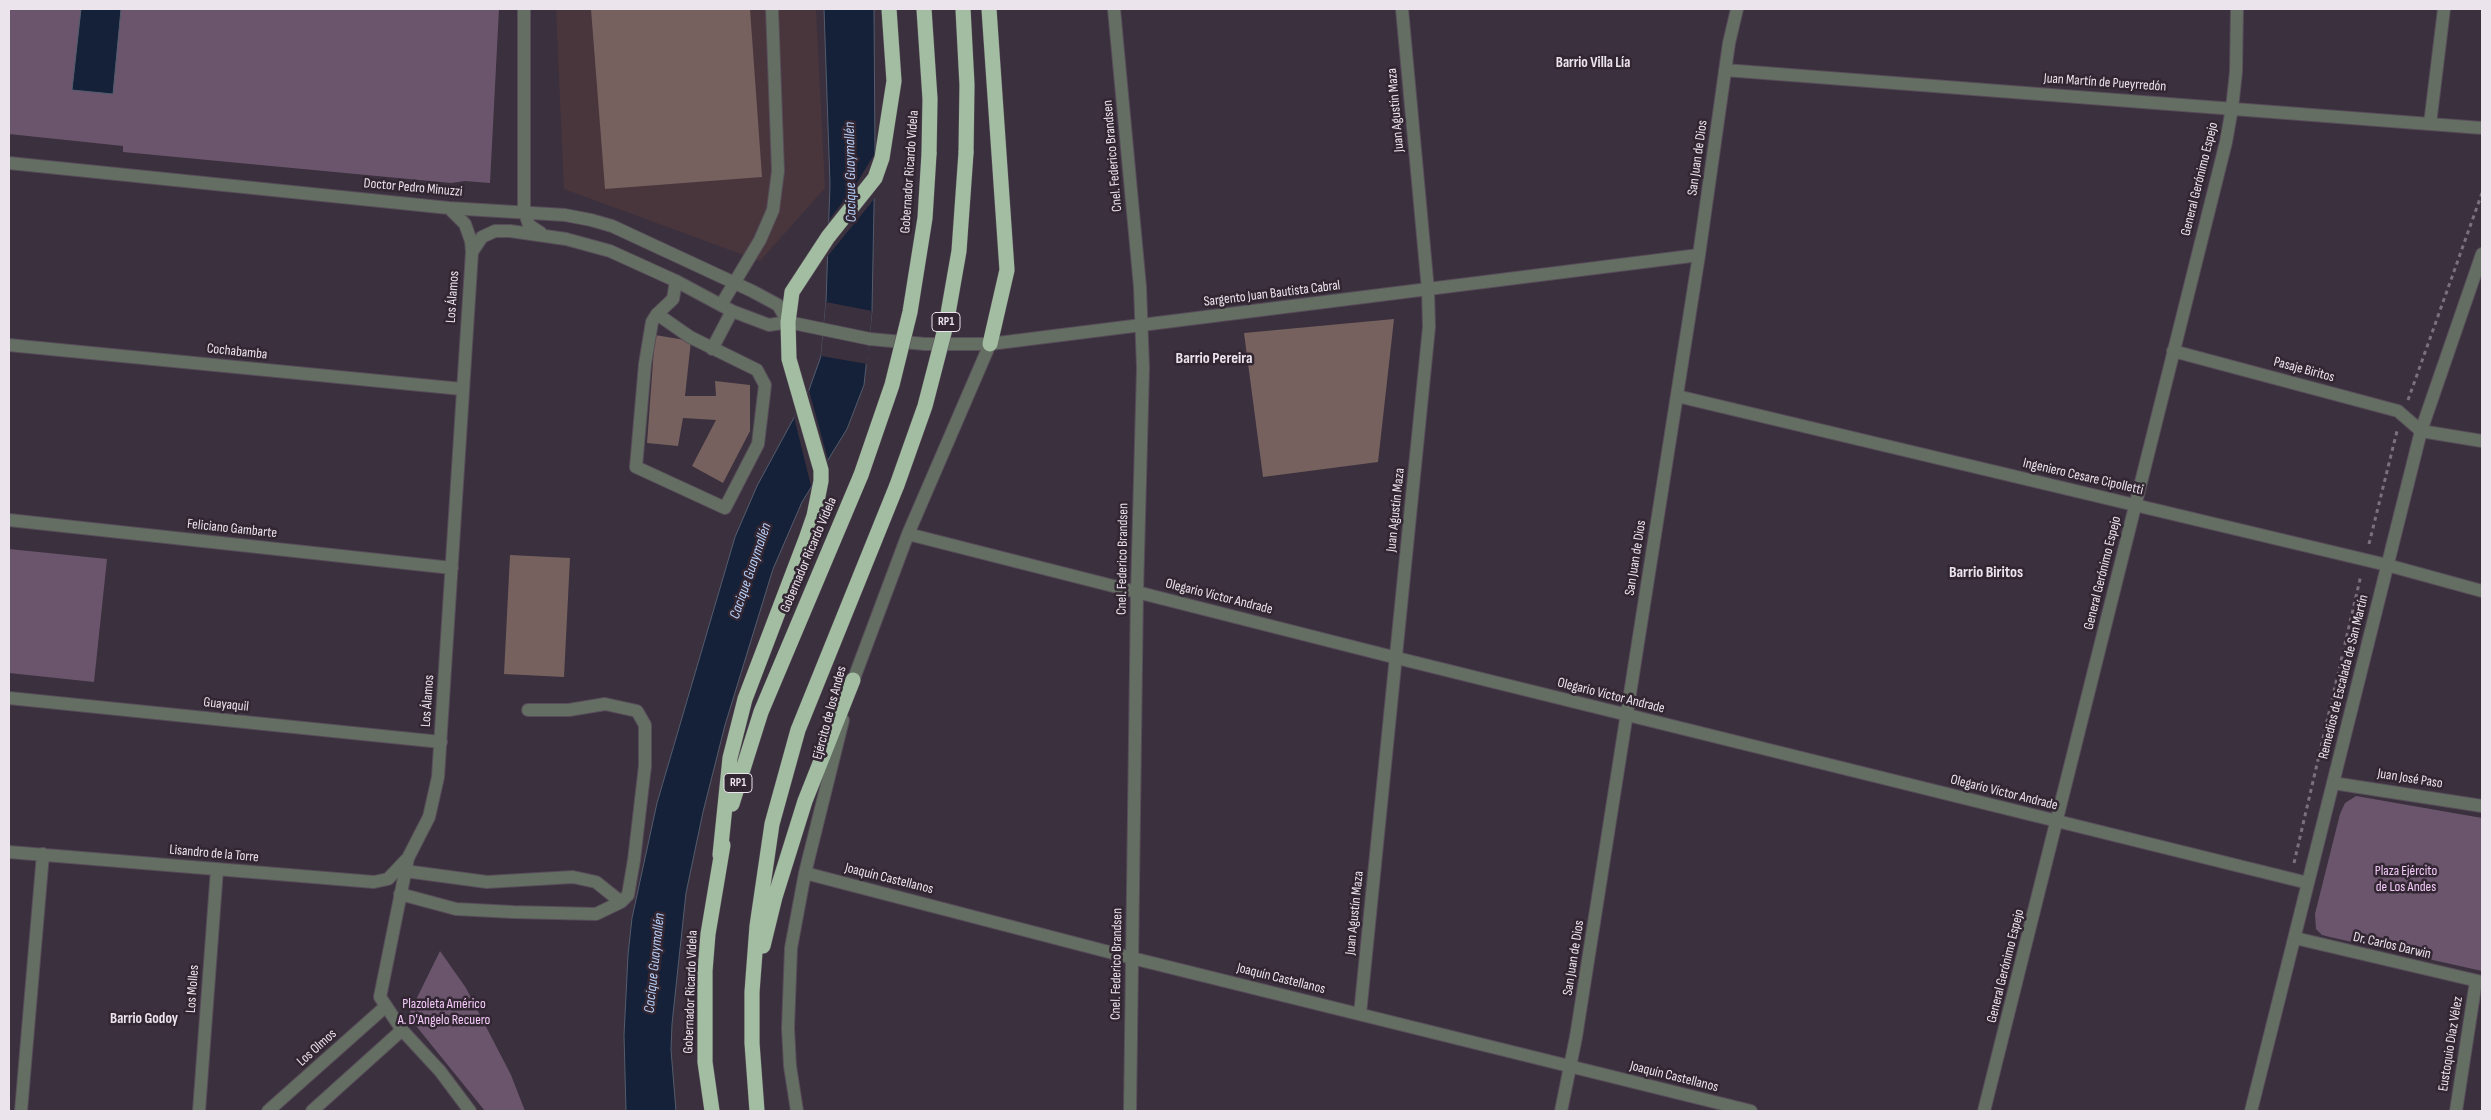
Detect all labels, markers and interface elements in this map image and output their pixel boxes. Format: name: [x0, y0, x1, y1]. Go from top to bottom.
district label: Barrio Villa Lía: [1556, 54, 1630, 72]
street label: Juan Agustín Maza: [1384, 67, 1408, 153]
street label: Juan Martín de Pueyrredón: [2043, 70, 2167, 96]
street label: Cnel. Federico Brandsen: [1100, 99, 1126, 213]
street label: Gobernador Ricardo Videla: [897, 110, 923, 234]
street label: San Juan de Dios: [1684, 119, 1712, 197]
street label: General Gerónimo Espejo: [2178, 120, 2222, 238]
water label: Cacique Guaymallén: [841, 122, 861, 222]
street label: Doctor Pedro Minuzzi: [363, 175, 463, 201]
street label: Los Álamos: [443, 270, 463, 324]
street label: Sargento Juan Bautista Cabral: [1203, 277, 1341, 311]
road number: RP1: [932, 313, 960, 332]
street label: Cochabamba: [206, 340, 268, 364]
district label: Barrio Pereira: [1175, 349, 1253, 369]
street label: Pasaje Biritos: [2272, 354, 2336, 386]
street label: Ingeniero Cesare Cipolletti: [2021, 455, 2145, 499]
street label: Juan Agustín Maza: [1383, 467, 1409, 553]
street label: Gobernador Ricardo Videla: [777, 495, 841, 615]
street label: Cnel. Federico Brandsen: [1114, 503, 1132, 615]
street label: General Gerónimo Espejo: [2081, 514, 2125, 632]
street label: Feliciano Gambarte: [186, 516, 278, 542]
street label: San Juan de Dios: [1622, 519, 1650, 597]
water label: Cacique Guaymallén: [726, 521, 776, 621]
district label: Barrio Biritos: [1949, 563, 2023, 583]
street label: Olegario Víctor Andrade: [1164, 576, 1274, 618]
street label: Remedios de Escalada de San Martín: [2315, 593, 2373, 761]
street label: Ejército de los Andes: [809, 664, 851, 762]
street label: Los Álamos: [418, 674, 438, 728]
street label: Olegario Víctor Andrade: [1556, 675, 1666, 717]
street label: Guayaquil: [202, 694, 250, 716]
street label: Juan José Paso: [2376, 766, 2444, 792]
street label: Olegario Víctor Andrade: [1949, 772, 2059, 814]
road number: RP1: [724, 774, 752, 792]
street label: Lisandro de la Torre: [169, 842, 259, 866]
street label: Joaquín Castellanos: [843, 860, 935, 898]
park label: Plaza Ejército de Los Andes: [2375, 863, 2437, 896]
street label: Juan Agustín Maza: [1342, 870, 1368, 956]
street label: General Gerónimo Espejo: [1984, 907, 2028, 1025]
street label: Cnel. Federico Brandsen: [1108, 908, 1126, 1020]
water label: Cacique Guaymallén: [641, 912, 669, 1014]
street label: San Juan de Dios: [1560, 919, 1588, 997]
street label: Dr. Carlos Darwin: [2351, 929, 2433, 963]
street label: Gobernador Ricardo Videla: [680, 930, 702, 1054]
street label: Joaquín Castellanos: [1235, 960, 1327, 998]
street label: Los Molles: [183, 964, 203, 1014]
street label: Eustoquio Díaz Vélez: [2435, 995, 2467, 1093]
park label: Plazoleta Américo A. D'Angelo Recuero: [398, 996, 490, 1028]
district label: Barrio Godoy: [110, 1010, 178, 1028]
street label: Los Olmos: [294, 1026, 340, 1070]
street label: Joaquín Castellanos: [1628, 1058, 1720, 1096]

